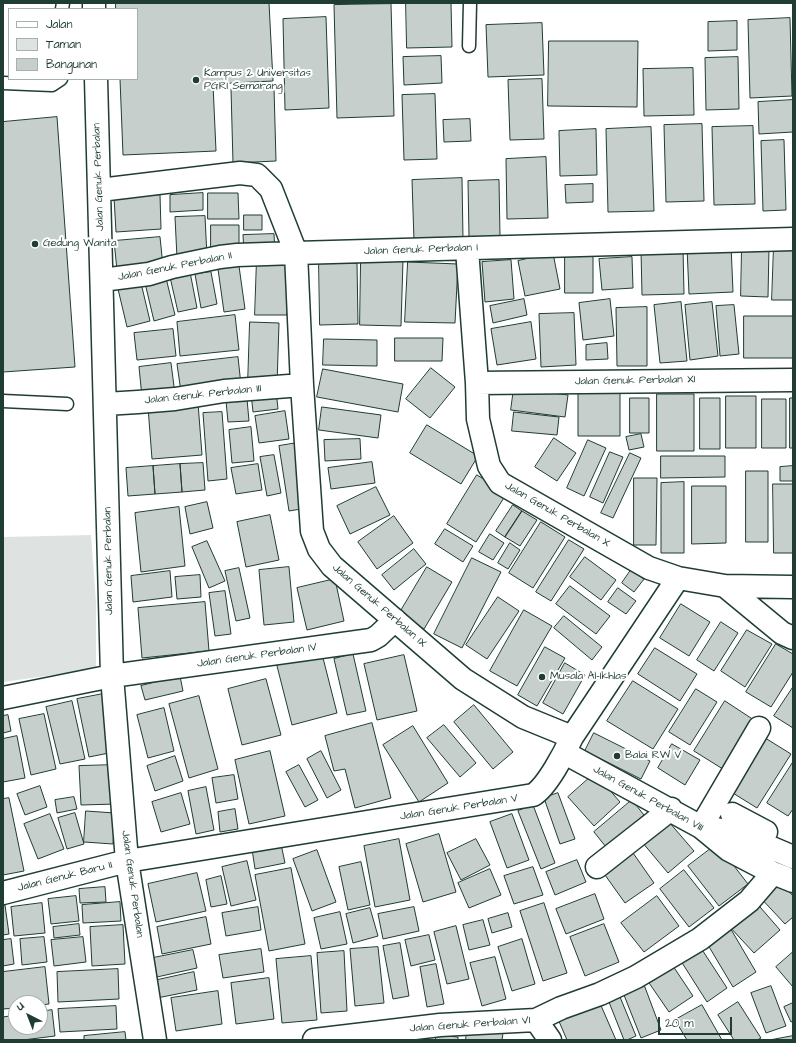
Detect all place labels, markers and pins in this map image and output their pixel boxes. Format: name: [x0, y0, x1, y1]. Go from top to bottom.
place label: Kampus 2 Universitas PGRI Semarang: [204, 67, 311, 93]
marker: Kampus 2 Universitas PGRI Semarang: [191, 75, 201, 85]
place label: Gedung Wanita: [43, 237, 117, 251]
marker: Gedung Wanita: [30, 239, 40, 249]
place label: Musala Al-Ikhlas: [550, 670, 626, 684]
marker: Musala Al-Ikhlas: [537, 672, 547, 682]
place label: Balai RW V: [625, 749, 681, 763]
marker: Balai RW V: [612, 751, 622, 761]

